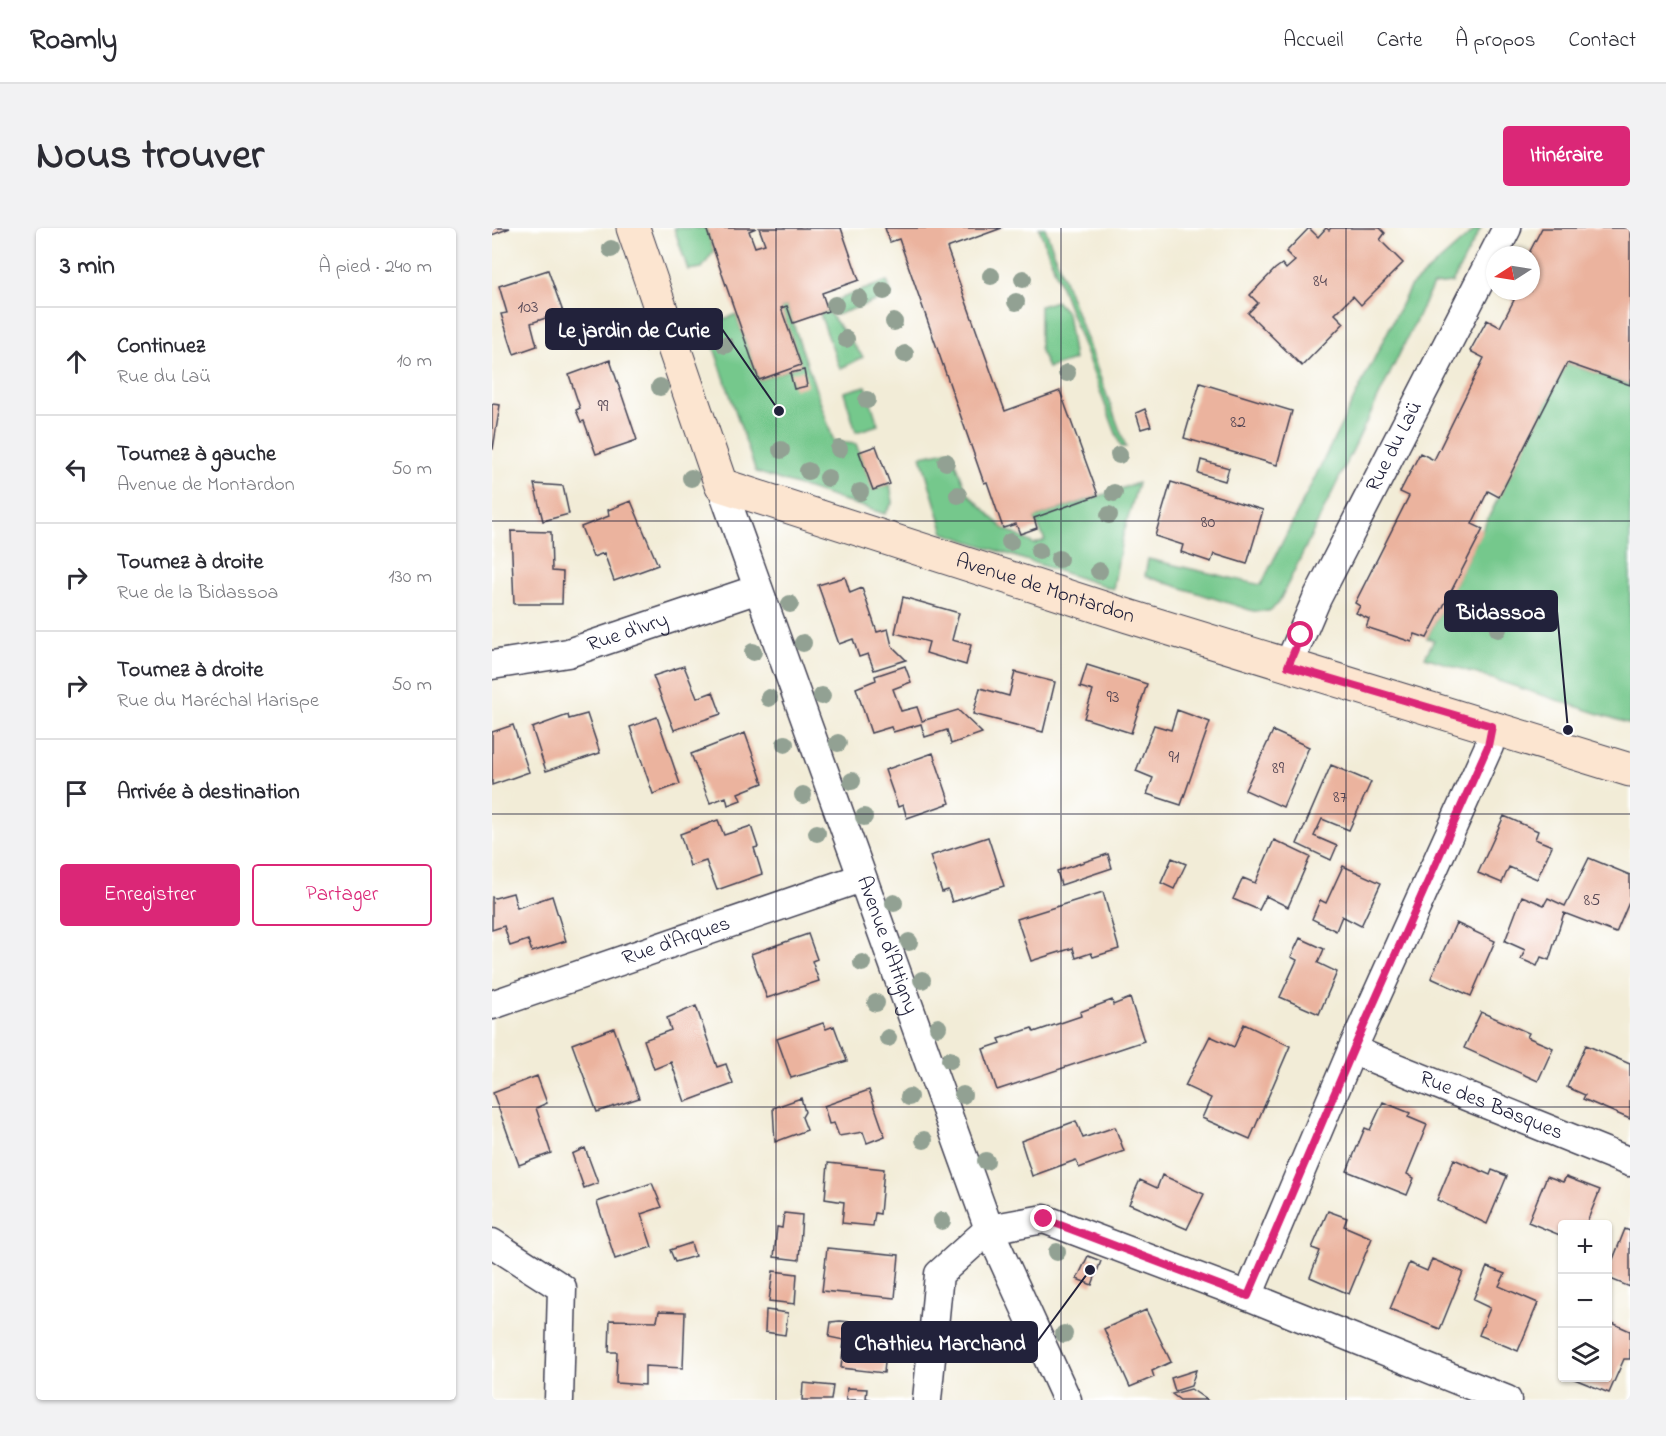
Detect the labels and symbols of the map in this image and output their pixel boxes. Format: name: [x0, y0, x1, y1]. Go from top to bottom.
north arrow: [1486, 246, 1540, 300]
house number: 84: [1313, 269, 1328, 295]
house number: 103: [518, 295, 538, 321]
callout: Le jardin de Curie: [546, 309, 722, 349]
text: Le jardin de Curie: [558, 316, 711, 348]
house number: 99: [598, 394, 609, 420]
street label: Rue du Laü: [1359, 396, 1431, 497]
house number: 82: [1230, 410, 1246, 436]
house number: 80: [1201, 510, 1215, 536]
street label: Avenue de Montardon: [952, 546, 1138, 632]
callout: Bidassoa: [1445, 591, 1557, 631]
text: Bidassoa: [1456, 598, 1545, 630]
street label: Rue d'Ivry: [583, 605, 673, 660]
route start: [1287, 621, 1313, 647]
house number: 93: [1107, 685, 1119, 711]
house number: 91: [1168, 745, 1180, 771]
house number: 89: [1272, 756, 1285, 782]
house number: 87: [1333, 785, 1348, 811]
street label: Avenue d'Attigny: [848, 872, 925, 1019]
house number: 85: [1583, 888, 1601, 914]
street label: Rue d'Arques: [618, 909, 734, 974]
street label: Rue des Basques: [1415, 1064, 1567, 1148]
route end: [1030, 1205, 1056, 1231]
callout: Chathieu Marchand: [842, 1322, 1037, 1362]
text: Chathieu Marchand: [854, 1329, 1026, 1361]

